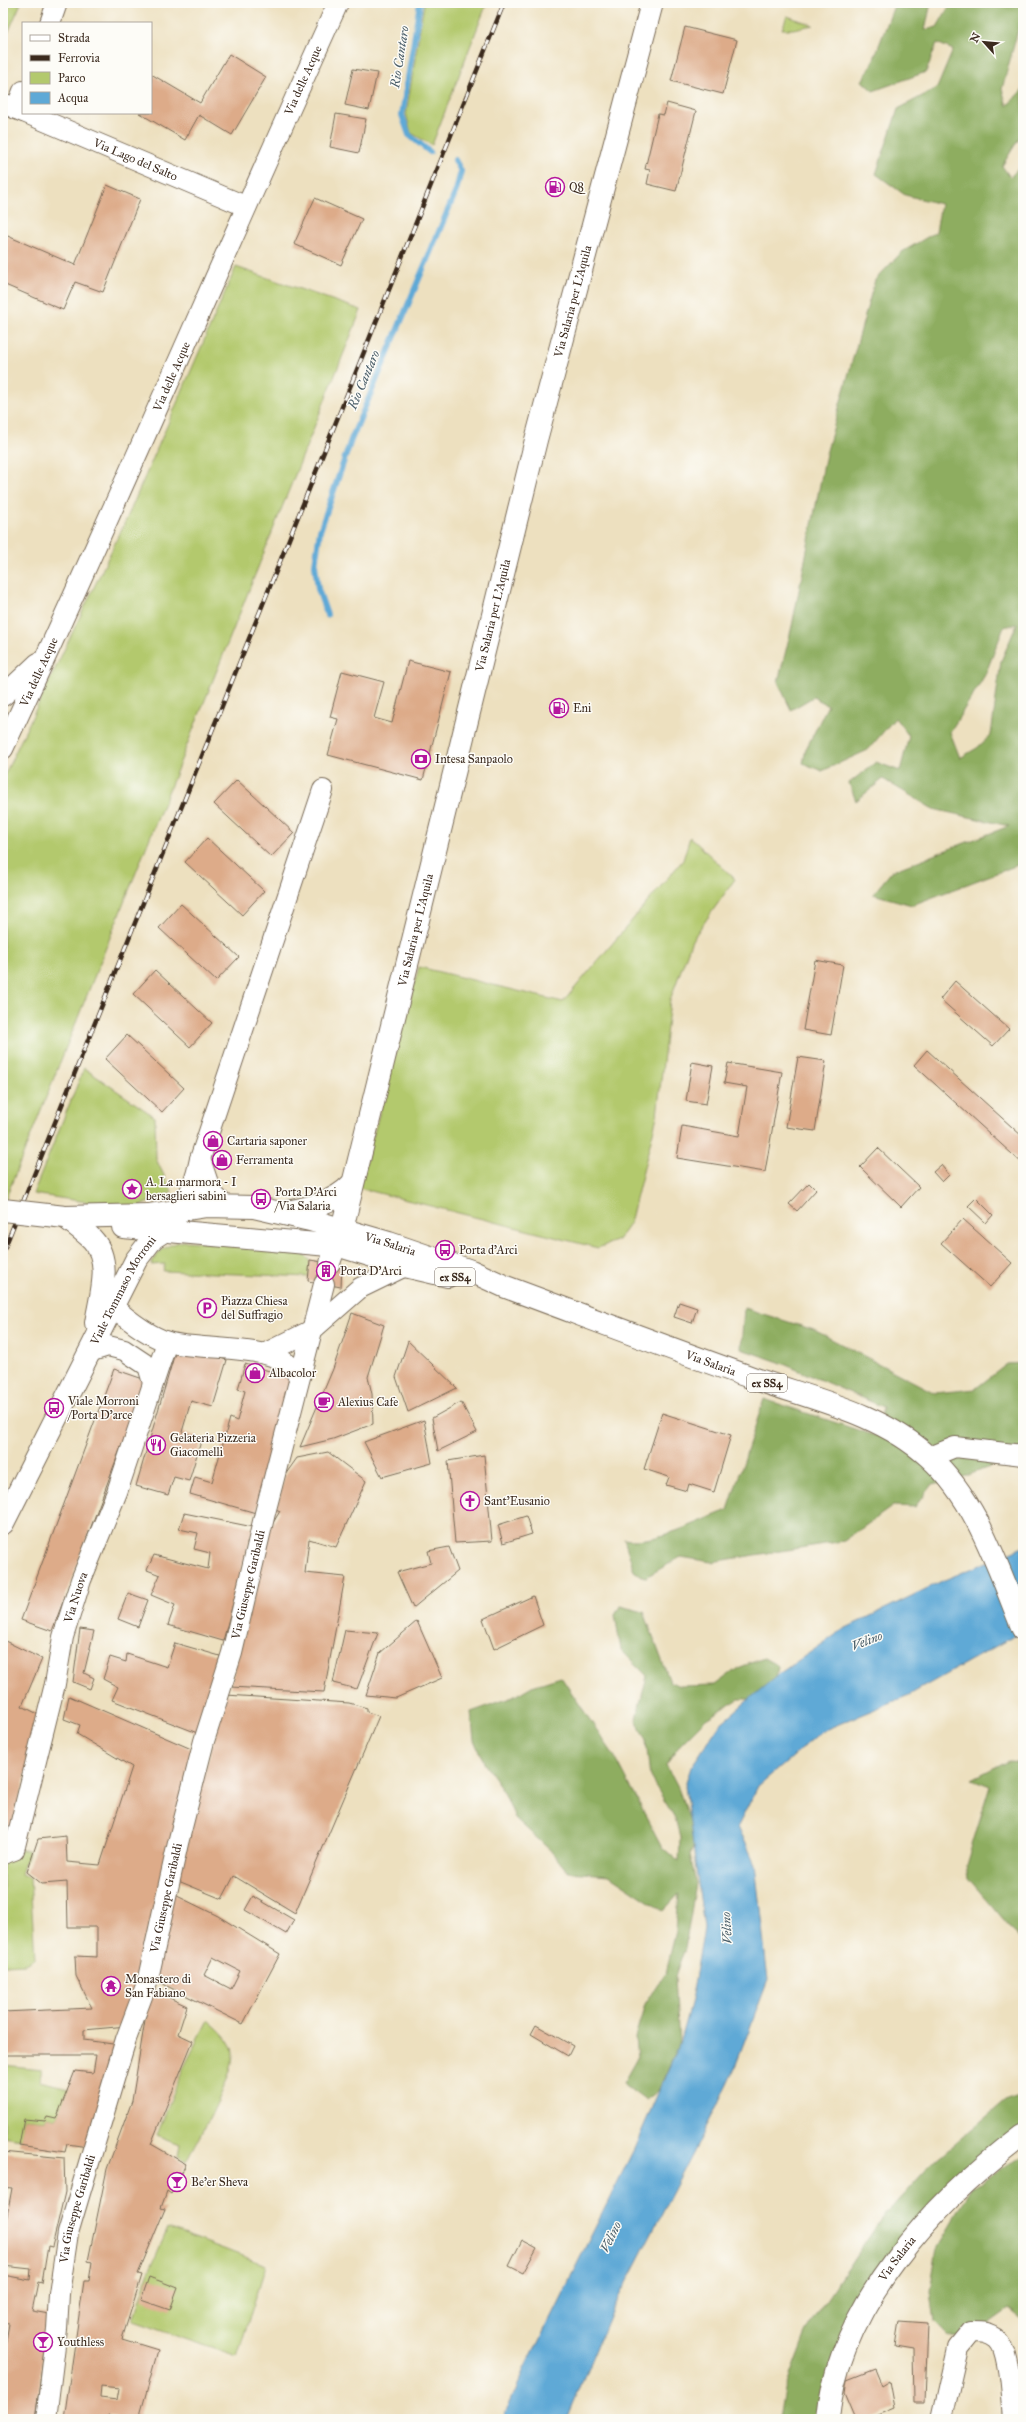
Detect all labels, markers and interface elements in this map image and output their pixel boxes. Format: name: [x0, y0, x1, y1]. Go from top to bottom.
legend: [22, 22, 152, 114]
north arrow: [964, 22, 1004, 62]
water label: Rio Cantaro: [387, 25, 413, 90]
text: N: [968, 30, 984, 45]
text: Strada: [58, 31, 91, 45]
street label: Via delle Acque: [281, 43, 325, 118]
text: Ferrovia: [58, 51, 101, 65]
text: Parco: [58, 71, 85, 85]
text: Acqua: [57, 91, 89, 106]
street label: Via Lago del Salto: [90, 135, 180, 184]
fuel station icon: Q8: [544, 176, 566, 198]
place label: Q8: [569, 180, 586, 194]
street label: Via Salaria per L'Aquila: [551, 243, 595, 360]
street label: Via delle Acque: [150, 339, 193, 414]
water label: Rio Cantaro: [344, 348, 384, 413]
street label: Via Salaria per L'Aquila: [472, 557, 514, 674]
street label: Via delle Acque: [16, 635, 61, 710]
fuel station icon: Eni: [548, 697, 570, 719]
place label: Eni: [573, 701, 592, 715]
bank icon: Intesa Sanpaolo: [410, 748, 432, 770]
place label: Intesa Sanpaolo: [435, 752, 513, 766]
street label: Via Salaria per L'Aquila: [395, 871, 436, 989]
shop icon: Cartaria saponer: [202, 1130, 224, 1152]
place label: Cartaria saponer: [227, 1134, 308, 1148]
shop icon: Ferramenta: [211, 1149, 233, 1171]
place label: Ferramenta: [236, 1153, 294, 1167]
place label: A. La marmora - I bersaglieri sabini: [145, 1175, 236, 1204]
place icon: A. La marmora - I bersaglieri sabini: [121, 1178, 143, 1200]
place label: Porta D'Arci /Via Salaria: [274, 1185, 338, 1213]
bus stop icon: Porta D'Arci /Via Salaria: [250, 1188, 272, 1210]
street label: Via Salaria: [362, 1229, 418, 1259]
street label: Viale Tommaso Morroni: [87, 1233, 159, 1348]
bus stop icon: Porta d'Arci: [434, 1239, 456, 1261]
place label: Porta d'Arci: [459, 1243, 518, 1257]
building icon: Porta D'Arci: [315, 1260, 337, 1282]
place label: Porta D'Arci: [340, 1264, 403, 1278]
road number: ex SS4: [435, 1268, 475, 1286]
place label: Piazza Chiesa del Suffragio: [221, 1294, 288, 1323]
parking icon: Piazza Chiesa del Suffragio: [196, 1297, 218, 1319]
street label: Via Salaria: [683, 1347, 739, 1379]
shop icon: Albacolor: [244, 1362, 266, 1384]
place label: Albacolor: [268, 1366, 317, 1380]
road number: ex SS4: [747, 1374, 787, 1392]
cafe icon: Alexius Cafe: [313, 1391, 335, 1413]
place label: Viale Morroni /Porta D'arce: [67, 1394, 139, 1422]
place label: Alexius Cafe: [337, 1395, 398, 1409]
bus stop icon: Viale Morroni /Porta D'arce: [43, 1397, 65, 1419]
place label: Gelateria Pizzeria Giacomelli: [170, 1431, 257, 1459]
restaurant icon: Gelateria Pizzeria Giacomelli: [145, 1434, 167, 1456]
church icon: Sant'Eusanio: [459, 1490, 481, 1512]
place label: Sant'Eusanio: [484, 1494, 550, 1508]
street label: Via Giuseppe Garibaldi: [228, 1528, 268, 1642]
street label: Via Nuova: [61, 1569, 91, 1625]
water label: Velino: [849, 1628, 885, 1654]
street label: Via Giuseppe Garibaldi: [147, 1841, 185, 1955]
water label: Velino: [718, 1912, 736, 1944]
place label: Monastero di San Fabiano: [125, 1972, 192, 2000]
temple icon: Monastero di San Fabiano: [100, 1975, 122, 1997]
street label: Via Giuseppe Garibaldi: [57, 2152, 98, 2265]
bar icon: Be'er Sheva: [166, 2171, 188, 2193]
place label: Be'er Sheva: [191, 2175, 249, 2189]
water label: Velino: [597, 2219, 625, 2255]
street label: Via Salaria: [875, 2233, 919, 2285]
bar icon: Youthless: [32, 2331, 54, 2353]
place label: Youthless: [57, 2335, 104, 2349]

